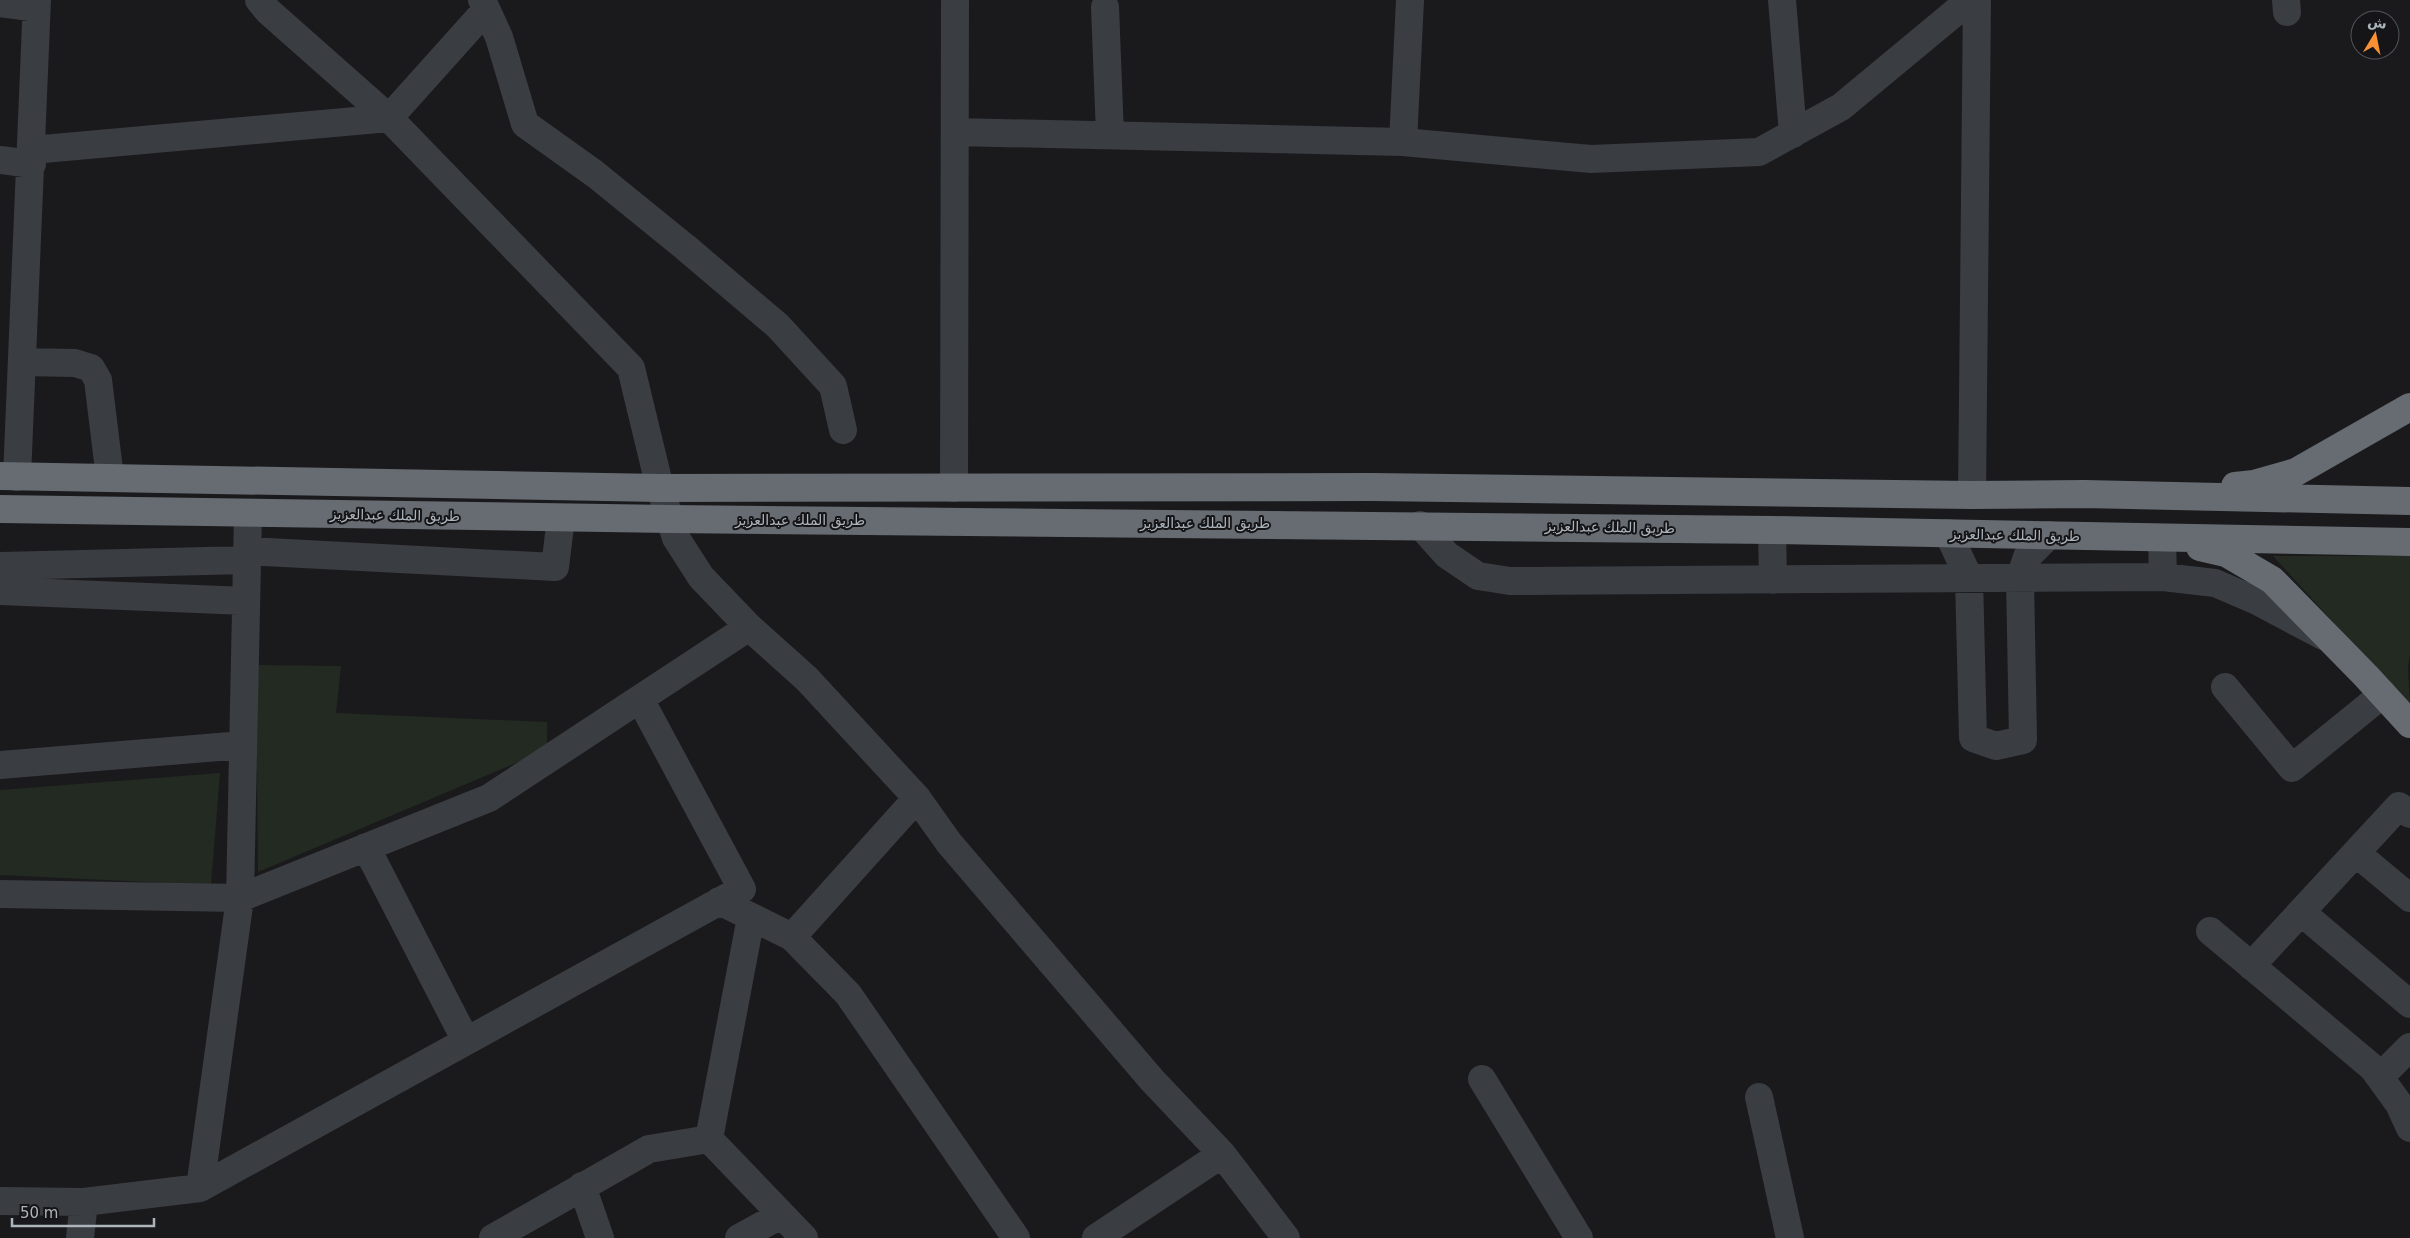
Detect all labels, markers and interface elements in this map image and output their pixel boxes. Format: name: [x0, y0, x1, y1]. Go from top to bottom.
north arrow: [2350, 10, 2400, 60]
text: ش: [2366, 13, 2388, 32]
street label: طريق الملك عبدالعزيز: [329, 506, 460, 525]
street label: طريق الملك عبدالعزيز: [734, 512, 865, 529]
street label: طريق الملك عبدالعزيز: [1139, 515, 1270, 532]
street label: طريق الملك عبدالعزيز: [1544, 518, 1675, 537]
street label: طريق الملك عبدالعزيز: [1949, 526, 2080, 545]
scale bar: [12, 1196, 155, 1228]
text: 50 m: [20, 1204, 58, 1222]

